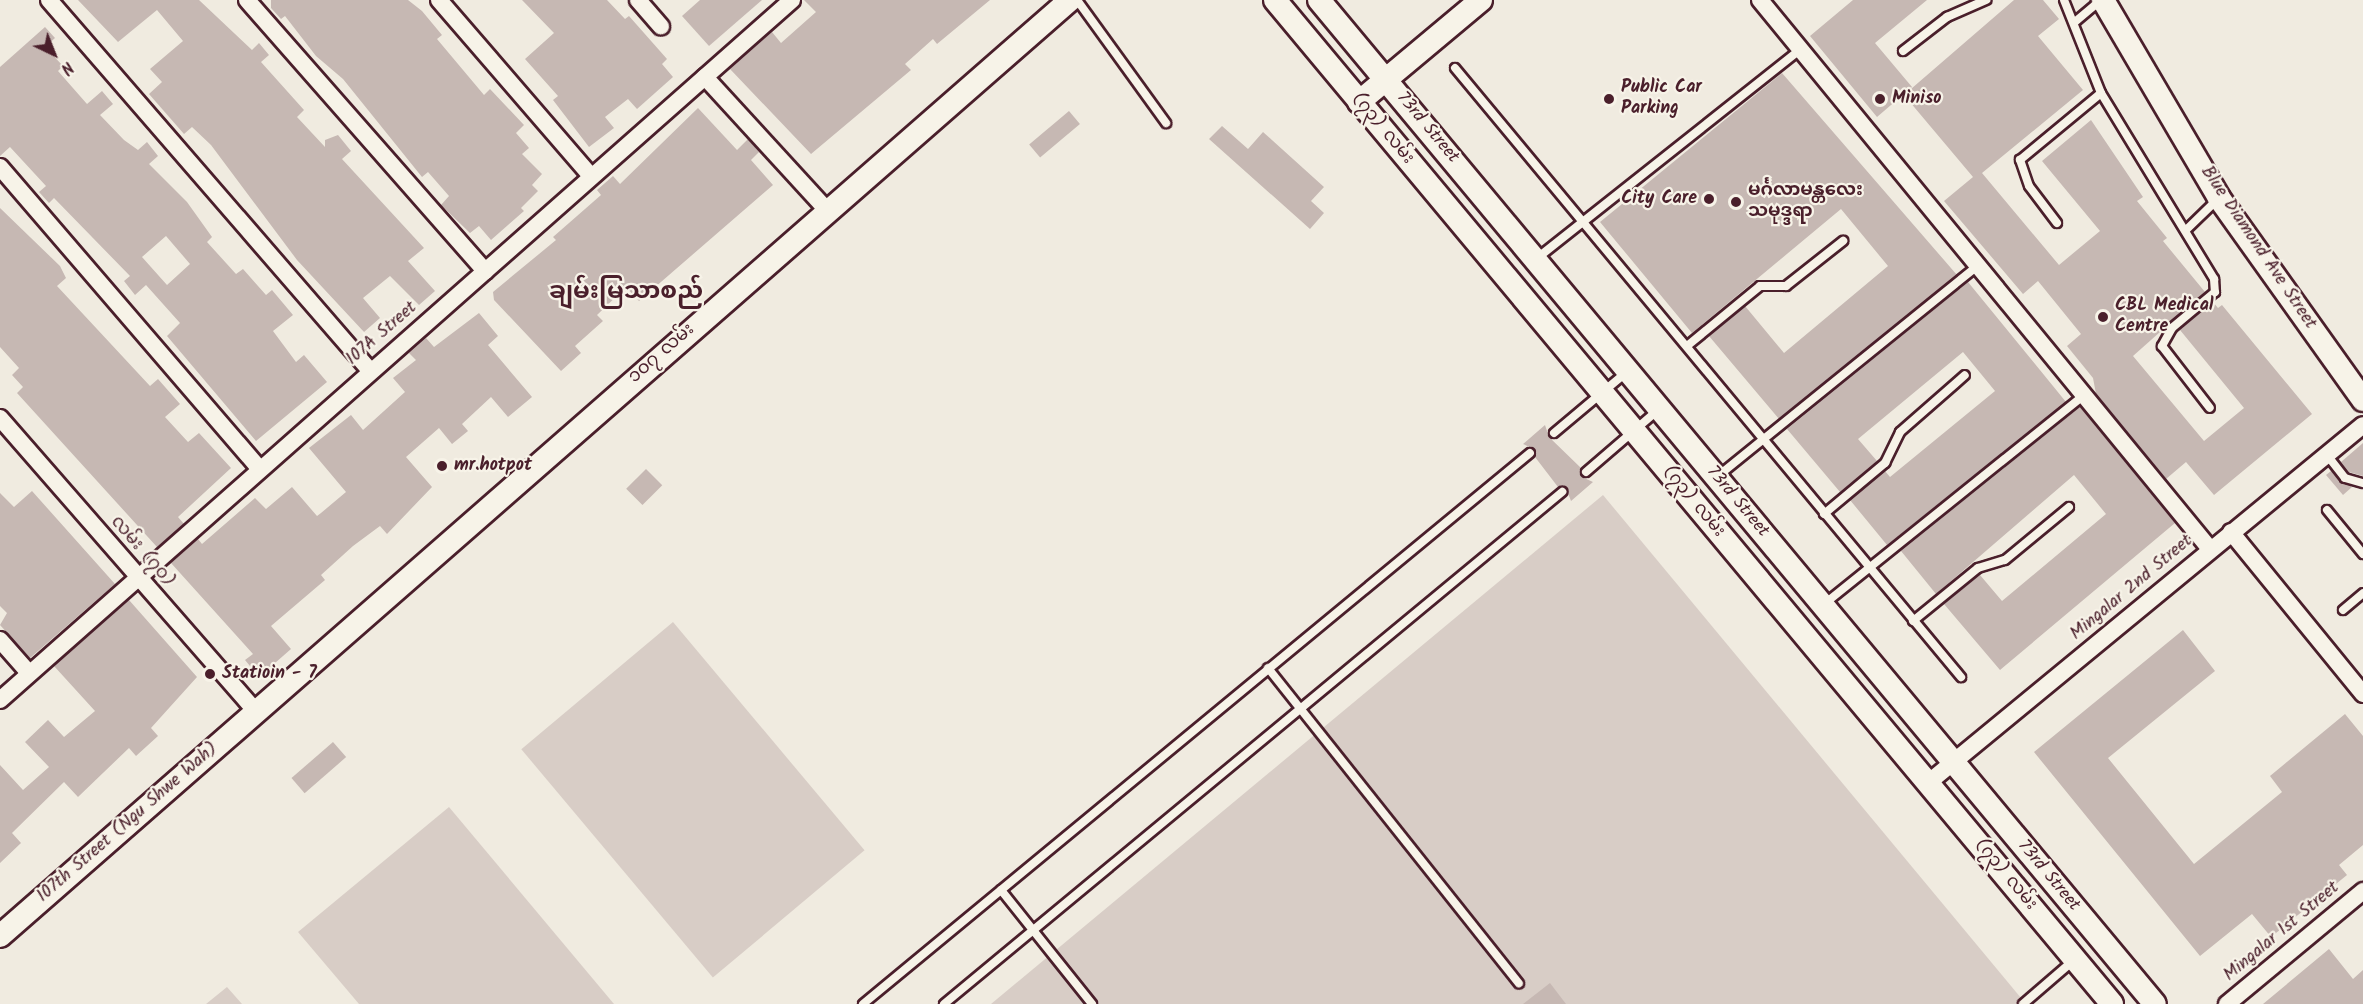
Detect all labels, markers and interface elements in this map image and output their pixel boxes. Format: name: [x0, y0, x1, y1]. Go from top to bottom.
north arrow: [24, 24, 84, 84]
text: N: [54, 55, 79, 80]
place label: Public Car Parking: [1621, 78, 1702, 121]
street label: 73rd Street: [1391, 88, 1463, 168]
place label: Miniso: [1892, 88, 1942, 110]
street label: (၇၃) လမ်း: [1346, 89, 1418, 169]
marker: Public Car Parking: [1602, 92, 1616, 106]
marker: Miniso: [1873, 92, 1887, 106]
street label: Blue Diamond Ave Street: [2195, 162, 2321, 334]
place label: မင်္ဂလာမန္တလေး သမုဒ္ဒရာ: [1748, 181, 1863, 224]
place label: City Care: [1621, 188, 1697, 210]
marker: City Care: [1702, 192, 1716, 206]
marker: မင်္ဂလာမန္တလေး သမုဒ္ဒရာ: [1729, 195, 1743, 209]
district label: ချမ်းမြသာစည်: [549, 278, 703, 306]
place label: CBL Medical Centre: [2115, 296, 2214, 338]
street label: 107A Street: [342, 297, 422, 371]
marker: CBL Medical Centre: [2096, 310, 2110, 324]
street label: ၁၀၇ လမ်း: [625, 319, 699, 389]
place label: mr.hotpot: [454, 455, 532, 477]
marker: mr.hotpot: [435, 459, 449, 473]
street label: (၇၃) လမ်း: [1657, 462, 1729, 542]
street label: 73rd Street: [1701, 462, 1773, 542]
street label: လမ်း (၇၀): [105, 512, 179, 592]
street label: Mingalar 2nd Street: [2066, 531, 2198, 645]
place label: Statioin - 7: [222, 663, 317, 685]
marker: Statioin - 7: [203, 667, 217, 681]
street label: 107th Street (Ngu Shwe Wah): [33, 738, 223, 908]
street label: (၇၃) လမ်း: [1969, 835, 2041, 915]
street label: 73rd Street: [2012, 836, 2084, 916]
street label: Mingalar 1st Street: [2220, 877, 2344, 987]

